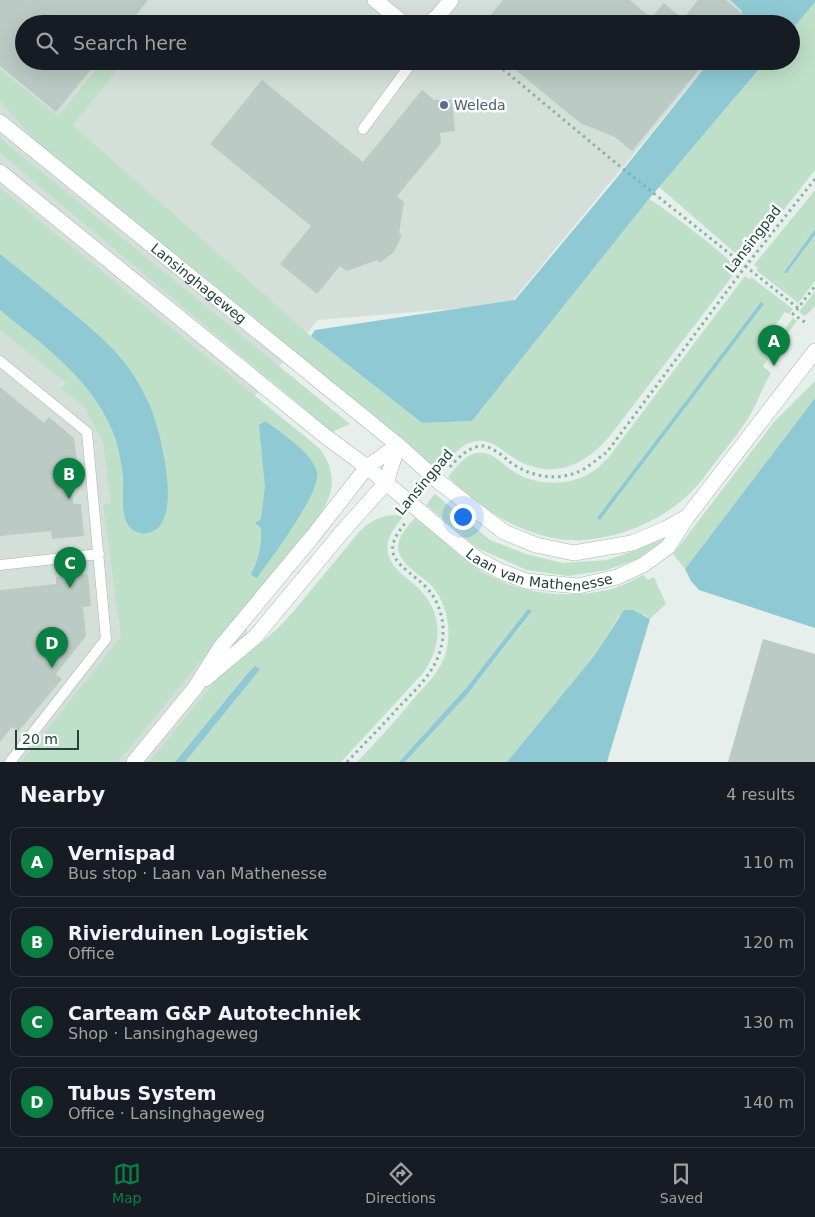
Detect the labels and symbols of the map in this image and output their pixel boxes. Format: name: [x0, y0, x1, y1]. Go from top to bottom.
place label: Weleda: [454, 97, 506, 113]
marker: Weleda: [438, 99, 450, 111]
street label: Lansingpad: [722, 202, 784, 276]
street label: Lansinghageweg: [148, 240, 250, 327]
pin: A: [758, 325, 790, 366]
street label: Lansingpad: [392, 446, 456, 518]
pin: B: [53, 458, 85, 499]
your location: [450, 504, 476, 530]
street label: Laan van Mathenesse: [463, 545, 614, 594]
pin: C: [54, 547, 86, 588]
pin: D: [36, 627, 68, 668]
scale bar: [15, 727, 79, 750]

